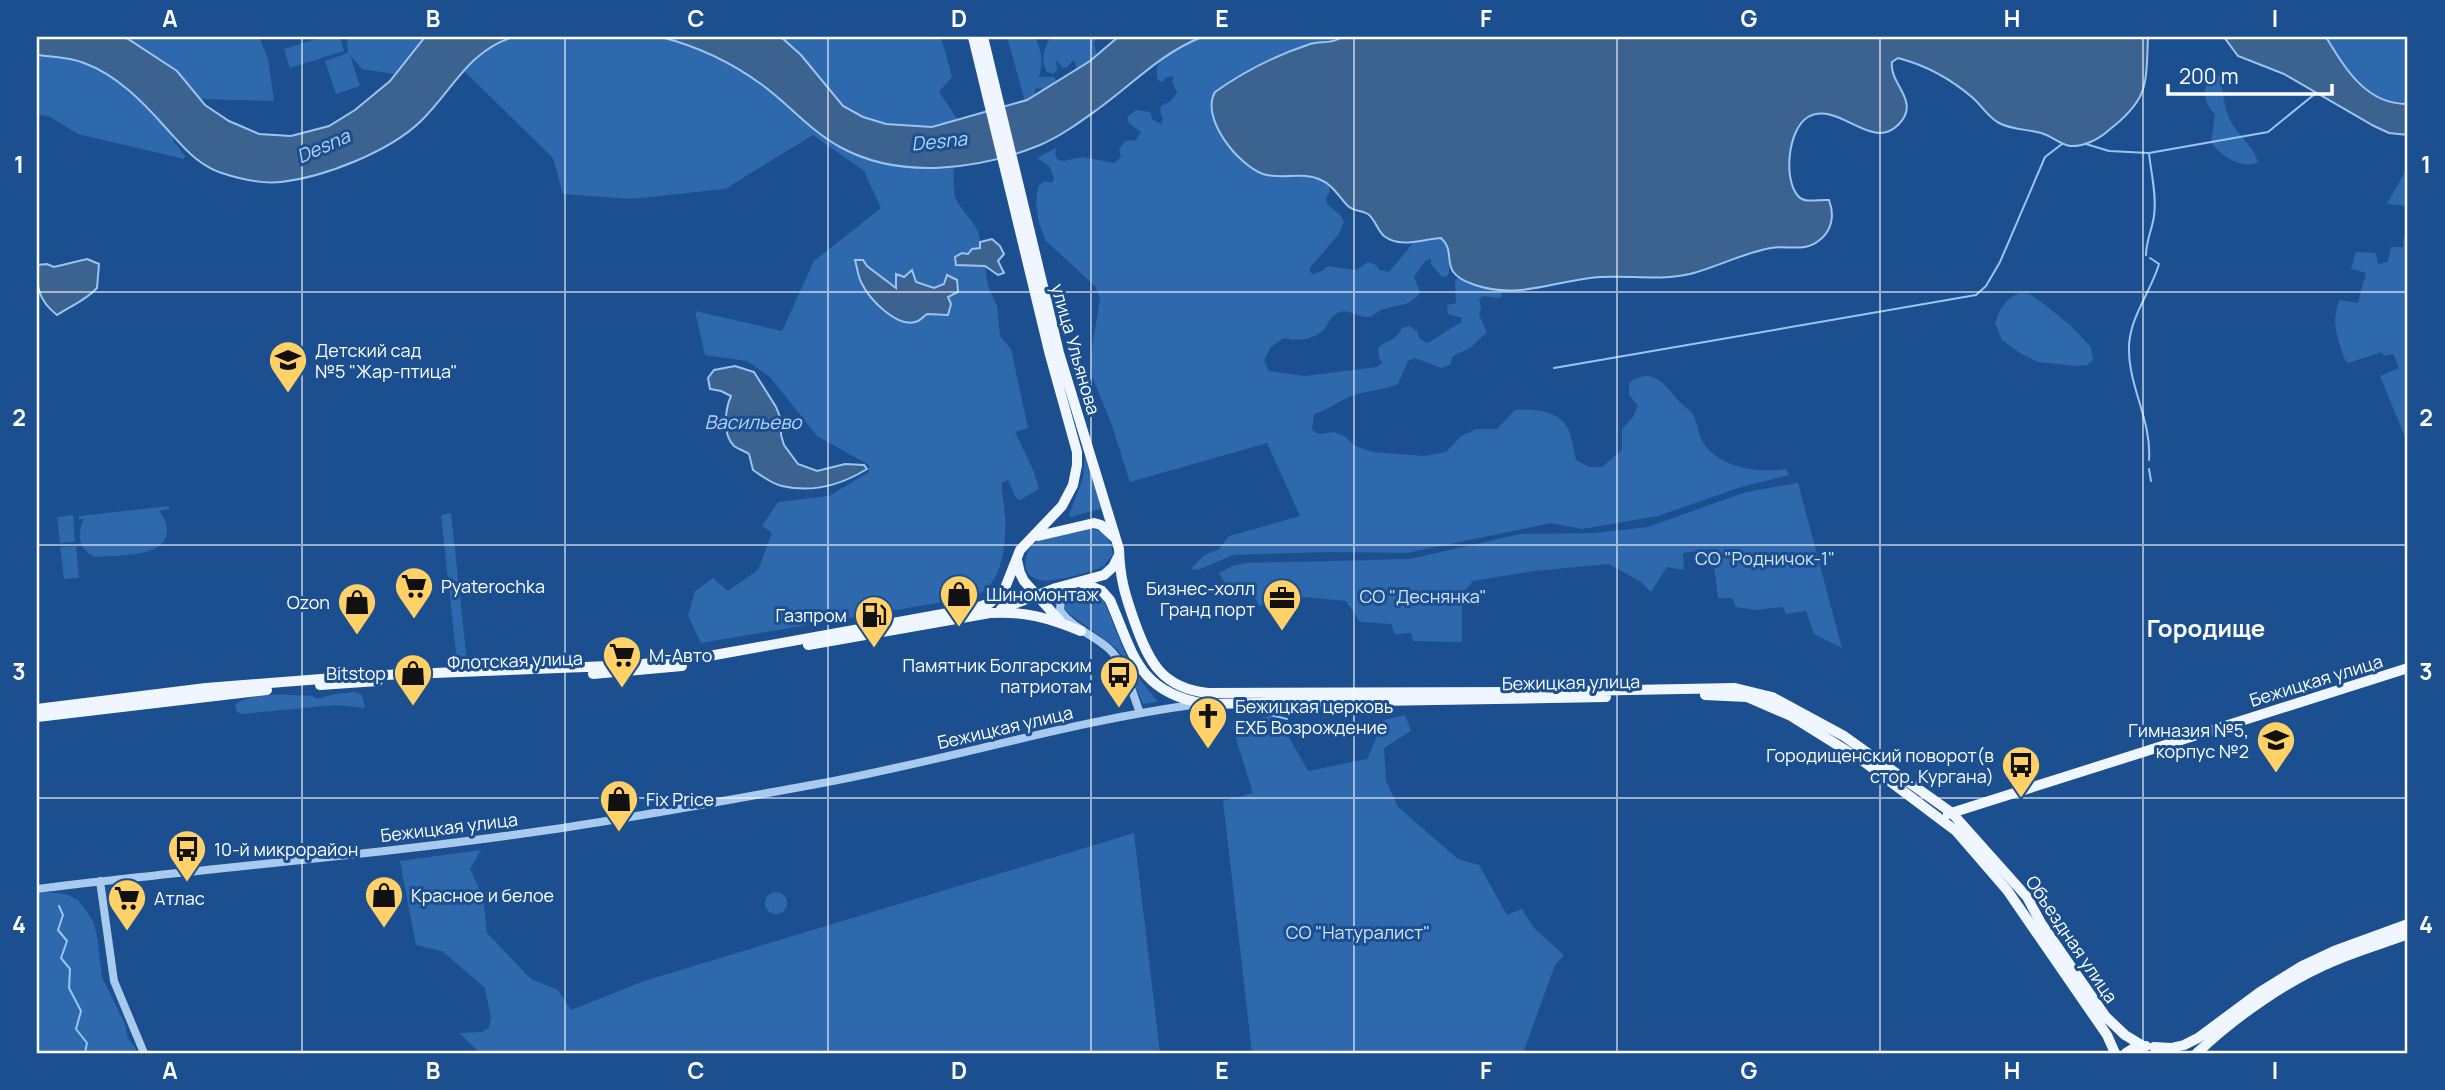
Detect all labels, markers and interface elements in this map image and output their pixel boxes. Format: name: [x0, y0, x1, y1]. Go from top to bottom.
text: A: [162, 2, 178, 34]
text: B: [426, 2, 440, 34]
text: C: [688, 2, 705, 34]
text: D: [951, 2, 967, 34]
text: E: [1215, 2, 1229, 34]
text: F: [1480, 2, 1492, 34]
text: G: [1741, 2, 1758, 34]
text: H: [2004, 2, 2020, 34]
text: I: [2272, 2, 2278, 34]
scale bar: [2168, 52, 2333, 96]
text: 200 m: [2179, 62, 2239, 90]
water label: Desna: [292, 122, 355, 169]
water label: Desna: [910, 125, 969, 157]
text: 1: [14, 148, 24, 180]
text: 1: [2421, 148, 2431, 180]
street label: улица Ульянова: [1046, 281, 1106, 417]
place label: Детский сад №5 "Жар-птица": [315, 338, 458, 383]
school or university icon: Детский сад №5 "Жар-птица": [267, 339, 309, 394]
text: 2: [12, 401, 26, 433]
text: 2: [2419, 401, 2433, 433]
water label: Васильево: [704, 409, 803, 435]
park label: СО "Родничок-1": [1695, 546, 1835, 570]
supermarket icon: Pyaterochka: [393, 565, 435, 620]
shop icon: Шиномонтаж: [938, 573, 980, 628]
place label: Pyaterochka: [441, 574, 545, 598]
place label: Бизнес-холл Гранд порт: [1146, 576, 1255, 621]
office icon: Бизнес-холл Гранд порт: [1261, 577, 1303, 632]
shop icon: Ozon: [336, 581, 378, 636]
place label: Шиномонтаж: [986, 582, 1099, 606]
park label: СО "Деснянка": [1359, 584, 1487, 608]
place label: Ozon: [287, 590, 330, 614]
fuel station icon: Газпром: [853, 594, 895, 649]
place label: Газпром: [776, 603, 847, 627]
district label: Городище: [2147, 611, 2265, 644]
supermarket icon: М-Авто: [601, 634, 643, 689]
place label: М-Авто: [649, 643, 712, 667]
street label: Флотская улица: [447, 646, 583, 674]
street label: Бежицкая улица: [2246, 648, 2386, 712]
shop icon: Bitstop: [392, 652, 434, 707]
place label: Памятник Болгарским патриотам: [903, 653, 1092, 698]
bus stop icon: Памятник Болгарским патриотам: [1098, 654, 1140, 709]
text: 3: [12, 655, 26, 687]
text: 3: [2419, 655, 2433, 687]
place label: Bitstop: [326, 661, 386, 685]
street label: Бежицкая улица: [1502, 669, 1640, 695]
place label: Бежицкая церковь ЕХБ Возрождение: [1235, 694, 1393, 739]
church icon: Бежицкая церковь ЕХБ Возрождение: [1187, 695, 1229, 750]
street label: Бежицкая улица: [935, 700, 1075, 754]
place label: Гимназия №5, корпус №2: [2128, 718, 2249, 763]
school or university icon: Гимназия №5, корпус №2: [2255, 719, 2297, 774]
place label: Городищенский поворот(в стор. Кургана): [1766, 743, 1994, 788]
bus stop icon: Городищенский поворот(в стор. Кургана): [2000, 744, 2042, 799]
shop icon: Fix Price: [598, 778, 640, 833]
place label: Fix Price: [646, 787, 714, 811]
street label: Бежицкая улица: [379, 807, 519, 847]
bus stop icon: 10-й микрорайон: [166, 828, 208, 883]
place label: 10-й микрорайон: [214, 837, 359, 861]
street label: Объездная улица: [2020, 871, 2124, 1007]
shop icon: Красное и белое: [363, 874, 405, 929]
supermarket icon: Атлас: [106, 877, 148, 932]
place label: Красное и белое: [411, 883, 554, 907]
place label: Атлас: [154, 886, 205, 910]
text: 4: [12, 908, 26, 940]
text: 4: [2419, 908, 2433, 940]
park label: СО "Натуралист": [1286, 920, 1430, 944]
text: A: [162, 1054, 178, 1086]
text: B: [426, 1054, 440, 1086]
text: C: [688, 1054, 705, 1086]
text: D: [951, 1054, 967, 1086]
text: E: [1215, 1054, 1229, 1086]
text: F: [1480, 1054, 1492, 1086]
text: G: [1741, 1054, 1758, 1086]
text: H: [2004, 1054, 2020, 1086]
text: I: [2272, 1054, 2278, 1086]

